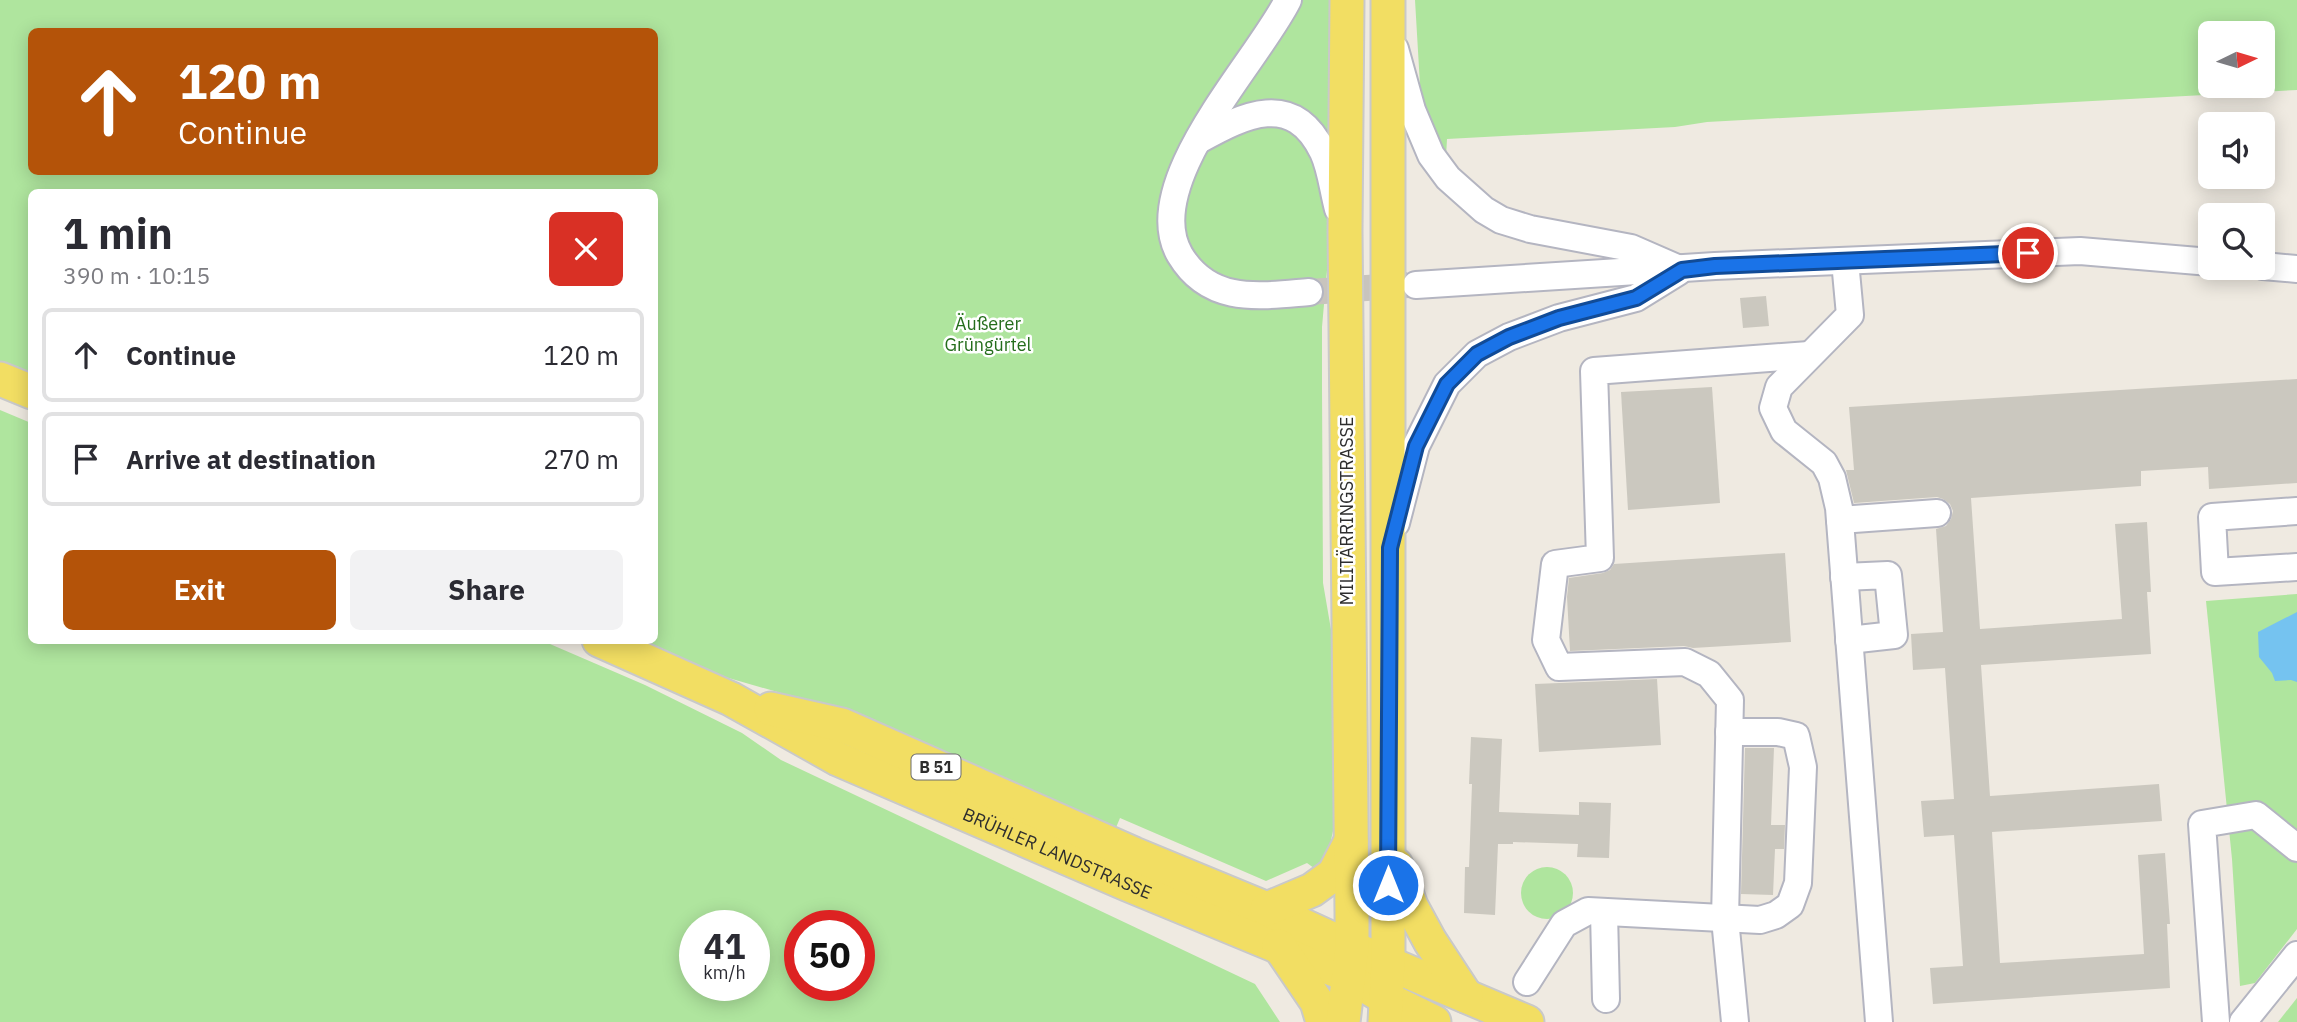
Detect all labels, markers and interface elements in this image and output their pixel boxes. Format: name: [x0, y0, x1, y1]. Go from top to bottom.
north arrow: [2198, 21, 2275, 98]
map controls: [2198, 21, 2275, 280]
text: 120 m: [178, 49, 322, 112]
icon: ahead: [63, 56, 154, 147]
text: Continue: [178, 111, 307, 153]
button: sound: [2198, 112, 2275, 189]
button: search: [2198, 203, 2275, 280]
text: 1 min: [63, 206, 173, 261]
button: close: [549, 212, 623, 286]
pin: [1998, 223, 2058, 283]
icon: arrive: [2009, 234, 2047, 272]
text: 390 m · 10:15: [63, 260, 210, 290]
park label: Äußerer Grüngürtel: [945, 312, 1032, 356]
icon: ahead: [67, 336, 105, 374]
text: Continue: [126, 338, 236, 372]
text: 120 m: [543, 338, 619, 372]
street label: MILITÄRRINGSTRASSE: [1335, 417, 1358, 605]
icon: arrive: [67, 440, 105, 478]
text: Arrive at destination: [126, 442, 376, 476]
text: 270 m: [543, 442, 619, 476]
button: Exit: [63, 550, 336, 630]
button: Share: [350, 550, 623, 630]
road number: B 51: [912, 754, 960, 780]
street label: BRÜHLER LANDSTRASSE: [959, 802, 1155, 904]
position arrow: [1351, 848, 1425, 922]
speed limit sign: 50: [784, 910, 875, 1001]
text: 41: [703, 923, 746, 969]
text: km/h: [703, 961, 746, 984]

